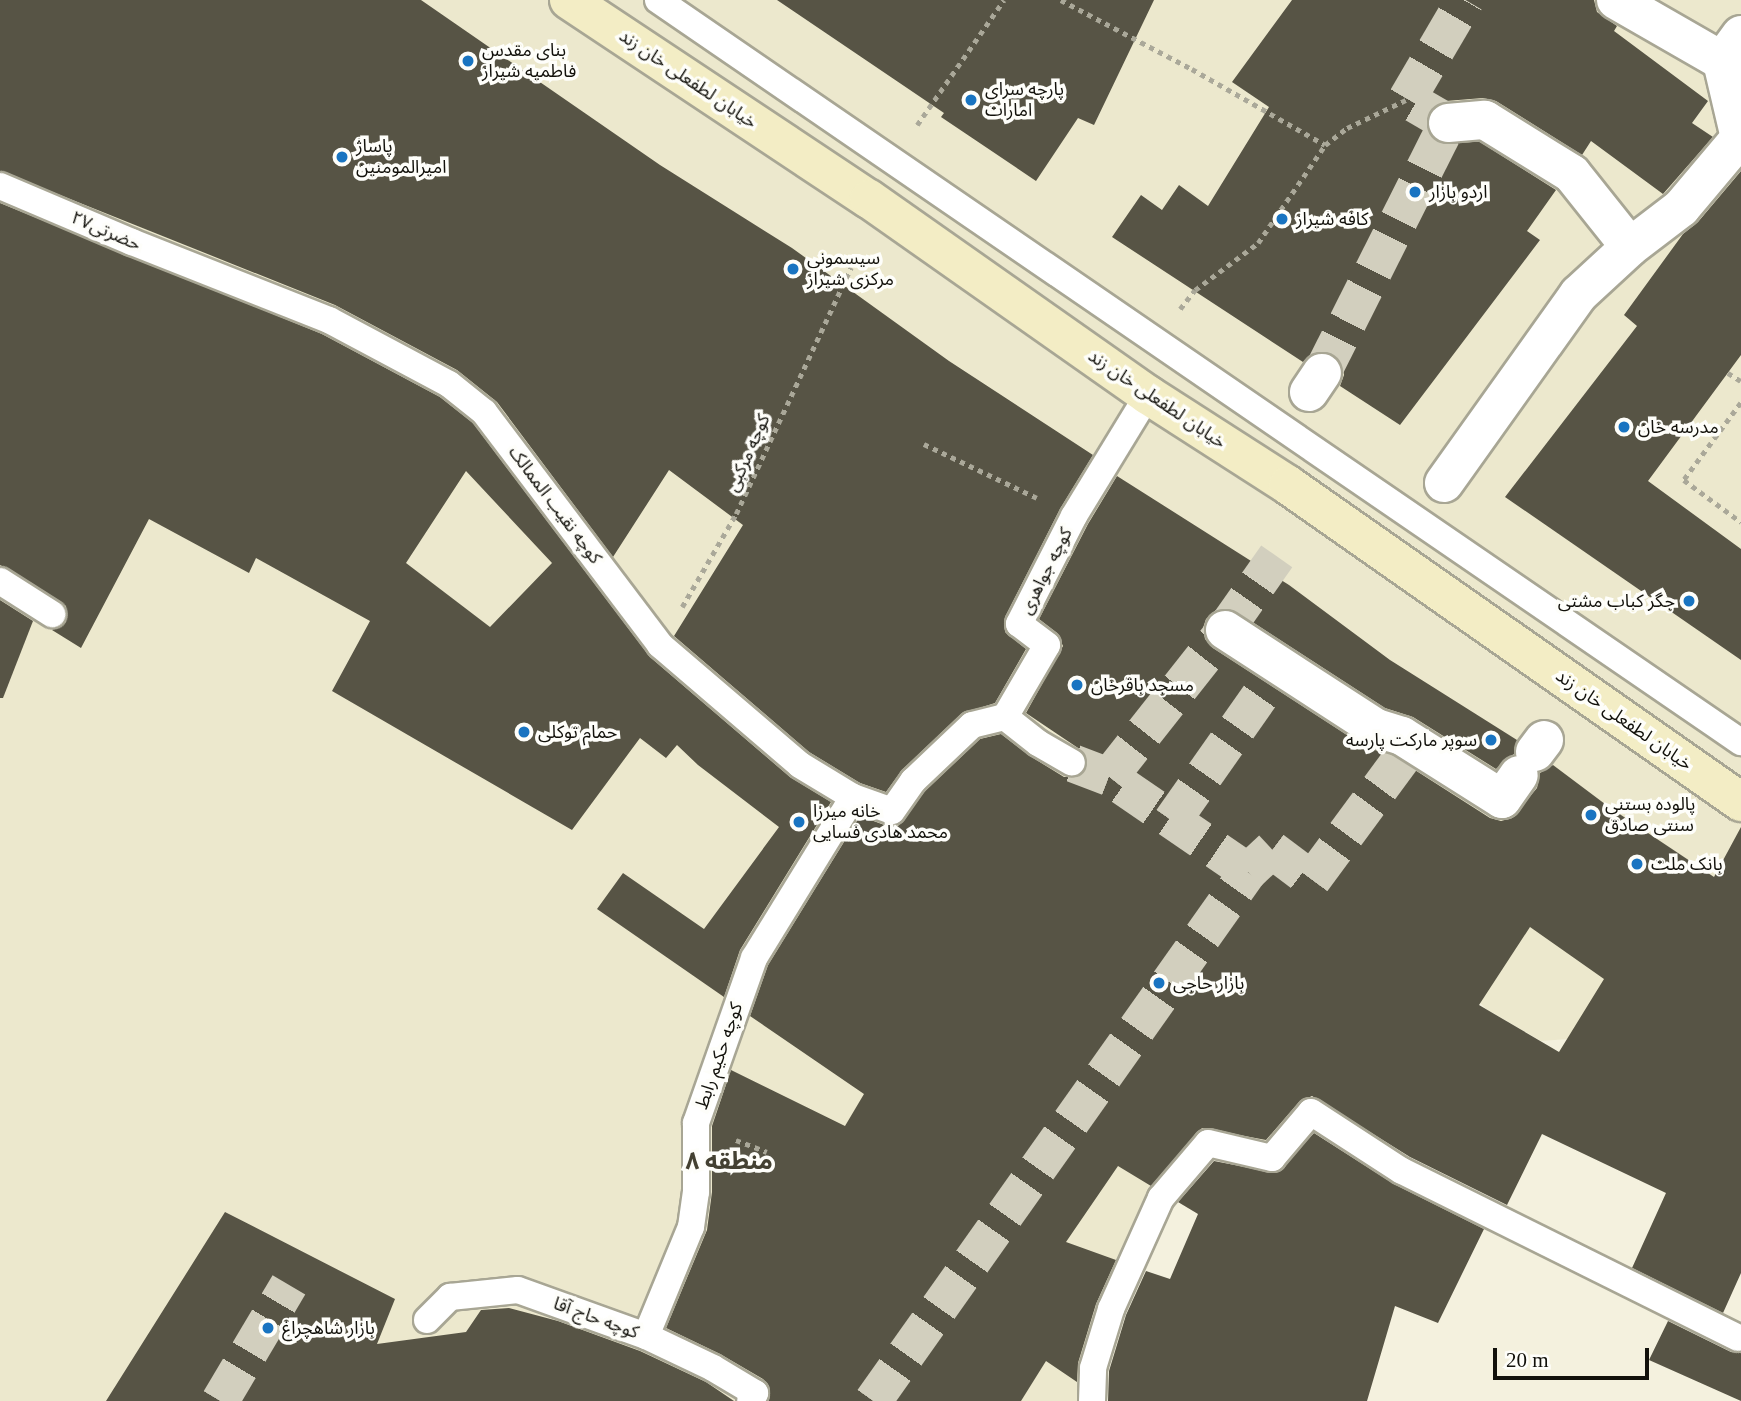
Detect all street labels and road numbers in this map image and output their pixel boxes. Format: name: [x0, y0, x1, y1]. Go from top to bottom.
street label: خیابان لطفعلی خان زند: [615, 25, 761, 133]
street label: حضرتی۲۷: [68, 207, 144, 255]
street label: خیابان لطفعلی خان زند: [1084, 345, 1230, 453]
street label: کوچه مرکبی: [721, 411, 775, 495]
street label: کوچه نقیب الممالک: [504, 442, 606, 568]
street label: کوچه جواهری: [1015, 524, 1077, 618]
street label: خیابان لطفعلی خان زند: [1552, 665, 1696, 775]
street label: کوچه حکیم رابط: [691, 1000, 747, 1112]
street label: کوچه حاج آقا: [550, 1293, 642, 1343]

